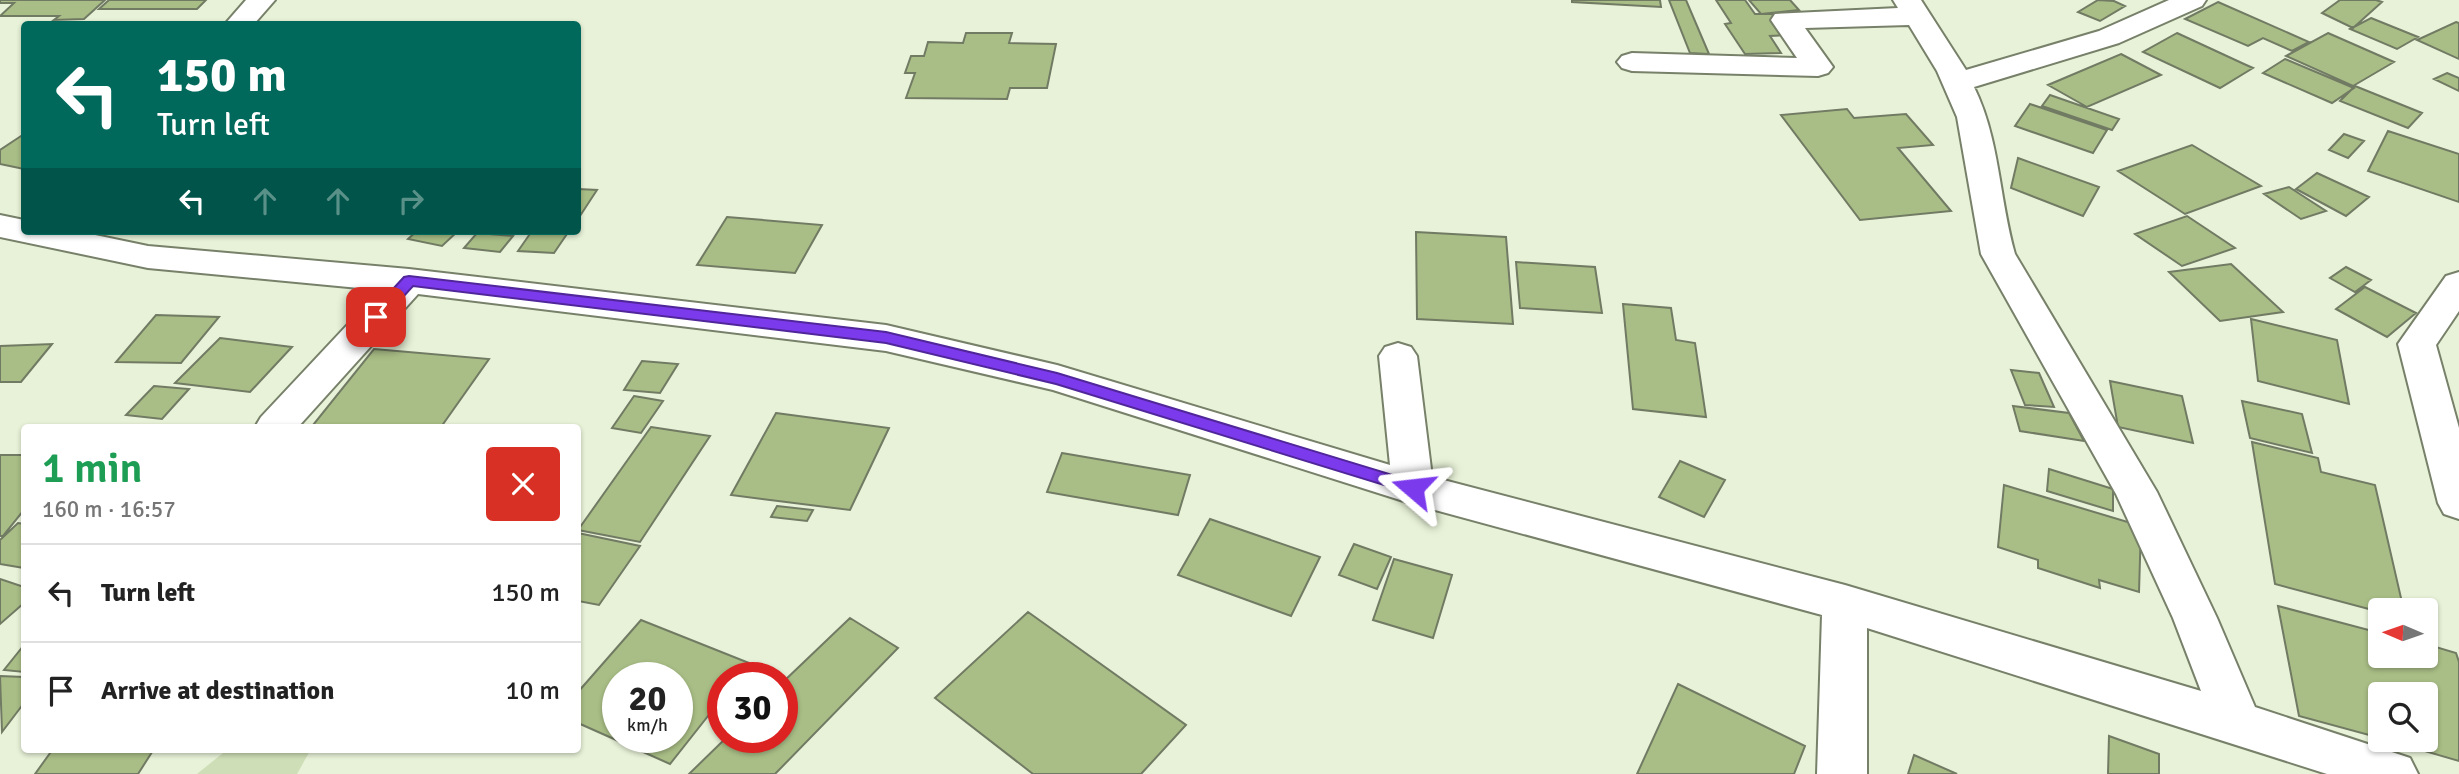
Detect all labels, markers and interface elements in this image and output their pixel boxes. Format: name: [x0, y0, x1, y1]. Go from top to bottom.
text: 150 m: [157, 45, 287, 105]
icon: left: [42, 49, 133, 140]
text: Turn left: [157, 105, 270, 144]
icon: left: [173, 182, 211, 220]
icon: ahead: [246, 182, 284, 220]
icon: ahead: [319, 182, 357, 220]
icon: right: [392, 182, 430, 220]
pin: [346, 287, 406, 347]
icon: arrive: [357, 298, 395, 336]
text: 1 min: [42, 443, 143, 494]
button: close: [486, 447, 560, 521]
position arrow: [1376, 451, 1450, 525]
text: 160 m · 16:57: [42, 495, 176, 524]
icon: left: [42, 574, 80, 612]
text: Turn left: [101, 577, 195, 609]
text: 150 m: [491, 577, 560, 609]
north arrow: [2368, 598, 2438, 668]
map controls: [2368, 598, 2438, 752]
speed limit sign: 30: [707, 662, 798, 753]
icon: arrive: [42, 672, 80, 710]
text: Arrive at destination: [101, 675, 334, 707]
text: 10 m: [505, 675, 560, 707]
text: 20: [629, 677, 666, 720]
button: search: [2368, 682, 2438, 752]
text: km/h: [627, 714, 668, 736]

